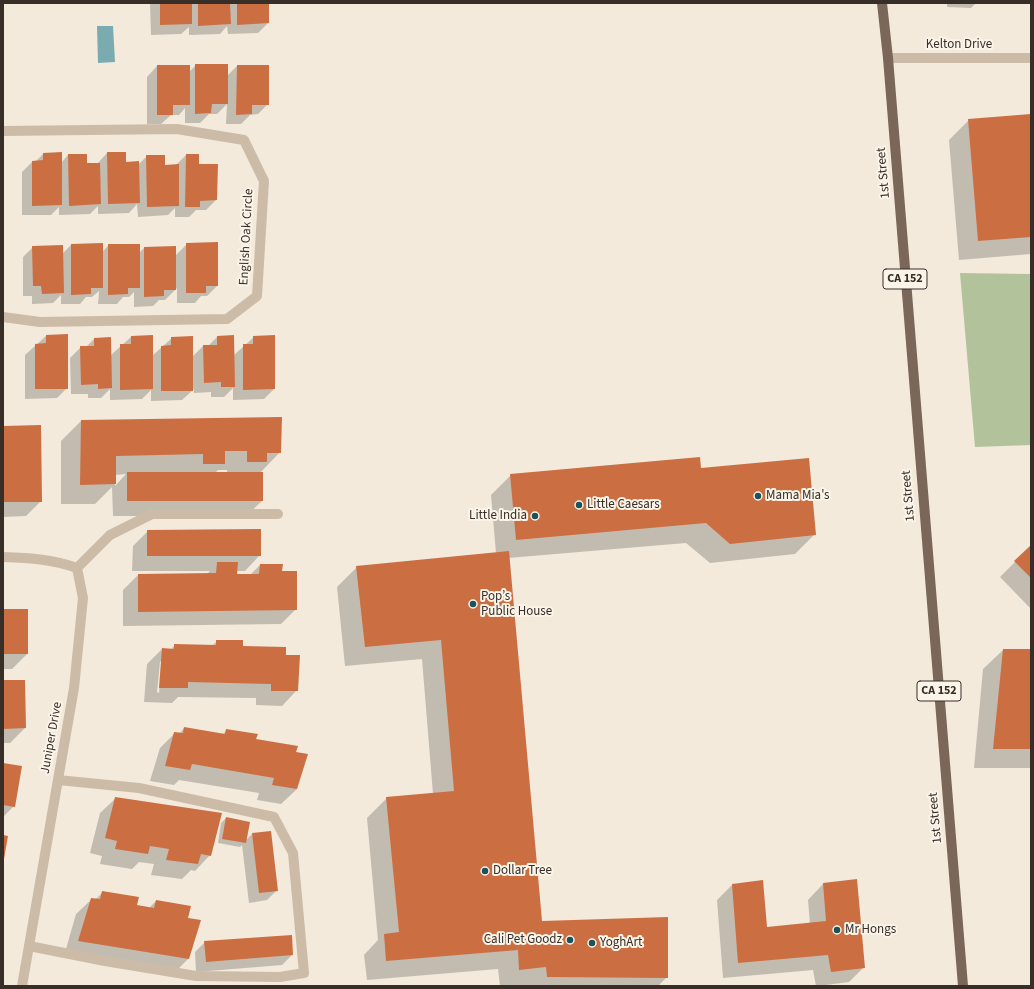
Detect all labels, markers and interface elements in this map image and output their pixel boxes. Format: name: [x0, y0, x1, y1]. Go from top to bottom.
street label: Kelton Drive: [926, 37, 992, 53]
street label: 1st Street: [874, 147, 894, 199]
street label: English Oak Circle: [237, 188, 257, 286]
road number: CA 152: [883, 269, 927, 289]
street label: 1st Street: [899, 470, 919, 522]
place label: Mama Mia's: [766, 488, 830, 504]
marker: Mama Mia's: [753, 491, 763, 501]
place label: Little Caesars: [587, 497, 660, 513]
marker: Little Caesars: [574, 500, 584, 510]
place label: Little India: [469, 508, 527, 524]
marker: Little India: [530, 511, 540, 521]
place label: Pop’s Public House: [481, 589, 552, 620]
marker: Pop’s Public House: [468, 599, 478, 609]
road number: CA 152: [917, 681, 961, 701]
street label: Juniper Drive: [38, 701, 66, 775]
street label: 1st Street: [926, 792, 946, 844]
place label: Dollar Tree: [493, 863, 552, 879]
marker: Dollar Tree: [480, 866, 490, 876]
place label: Mr Hongs: [845, 922, 896, 938]
marker: Mr Hongs: [832, 925, 842, 935]
place label: Cali Pet Goodz: [484, 932, 562, 948]
marker: Cali Pet Goodz: [565, 935, 575, 945]
place label: YoghArt: [600, 935, 642, 951]
marker: YoghArt: [587, 938, 597, 948]

